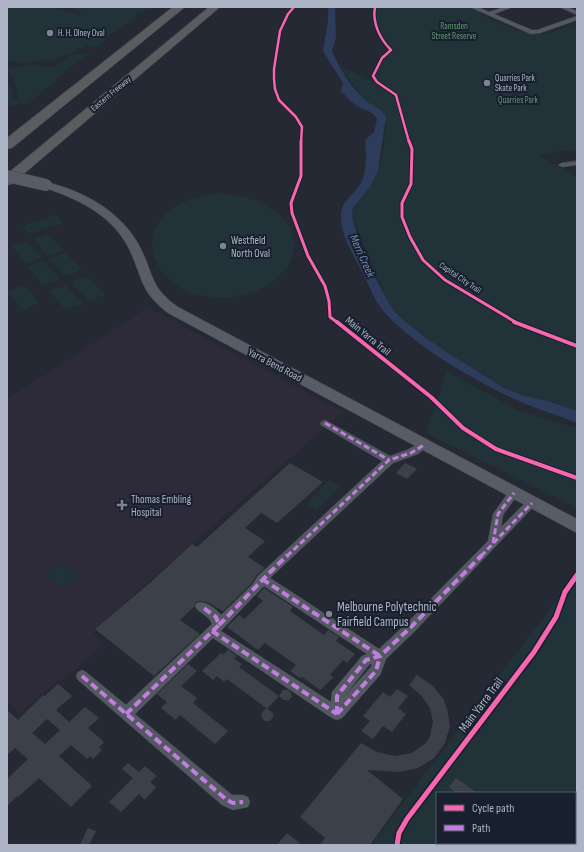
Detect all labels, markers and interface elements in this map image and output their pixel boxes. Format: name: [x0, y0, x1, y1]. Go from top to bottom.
park label: Ramsden Street Reserve: [432, 21, 477, 42]
marker: H. H. Olney Oval: [45, 28, 55, 38]
place label: H. H. Olney Oval: [58, 28, 105, 39]
place label: Quarries Park Skate Park: [495, 73, 536, 94]
street label: Eastern Freeway: [89, 74, 134, 114]
marker: Quarries Park Skate Park: [482, 78, 492, 88]
park label: Quarries Park: [498, 95, 539, 106]
water label: Merri Creek: [346, 232, 378, 280]
place label: Westfield North Oval: [231, 234, 270, 260]
marker: Westfield North Oval: [218, 241, 228, 251]
street label: Capital City Trail: [437, 260, 483, 296]
street label: Main Yarra Trail: [343, 314, 393, 358]
street label: Yarra Bend Road: [246, 345, 305, 385]
place label: Thomas Embling Hospital: [131, 493, 192, 519]
marker: Thomas Embling Hospital: [116, 499, 128, 511]
place label: Melbourne Polytechnic Fairfield Campus: [337, 599, 437, 630]
marker: Melbourne Polytechnic Fairfield Campus: [324, 609, 334, 619]
street label: Main Yarra Trail: [455, 674, 507, 736]
legend: [436, 792, 576, 844]
text: Cycle path: [472, 801, 514, 816]
text: Path: [472, 821, 490, 836]

